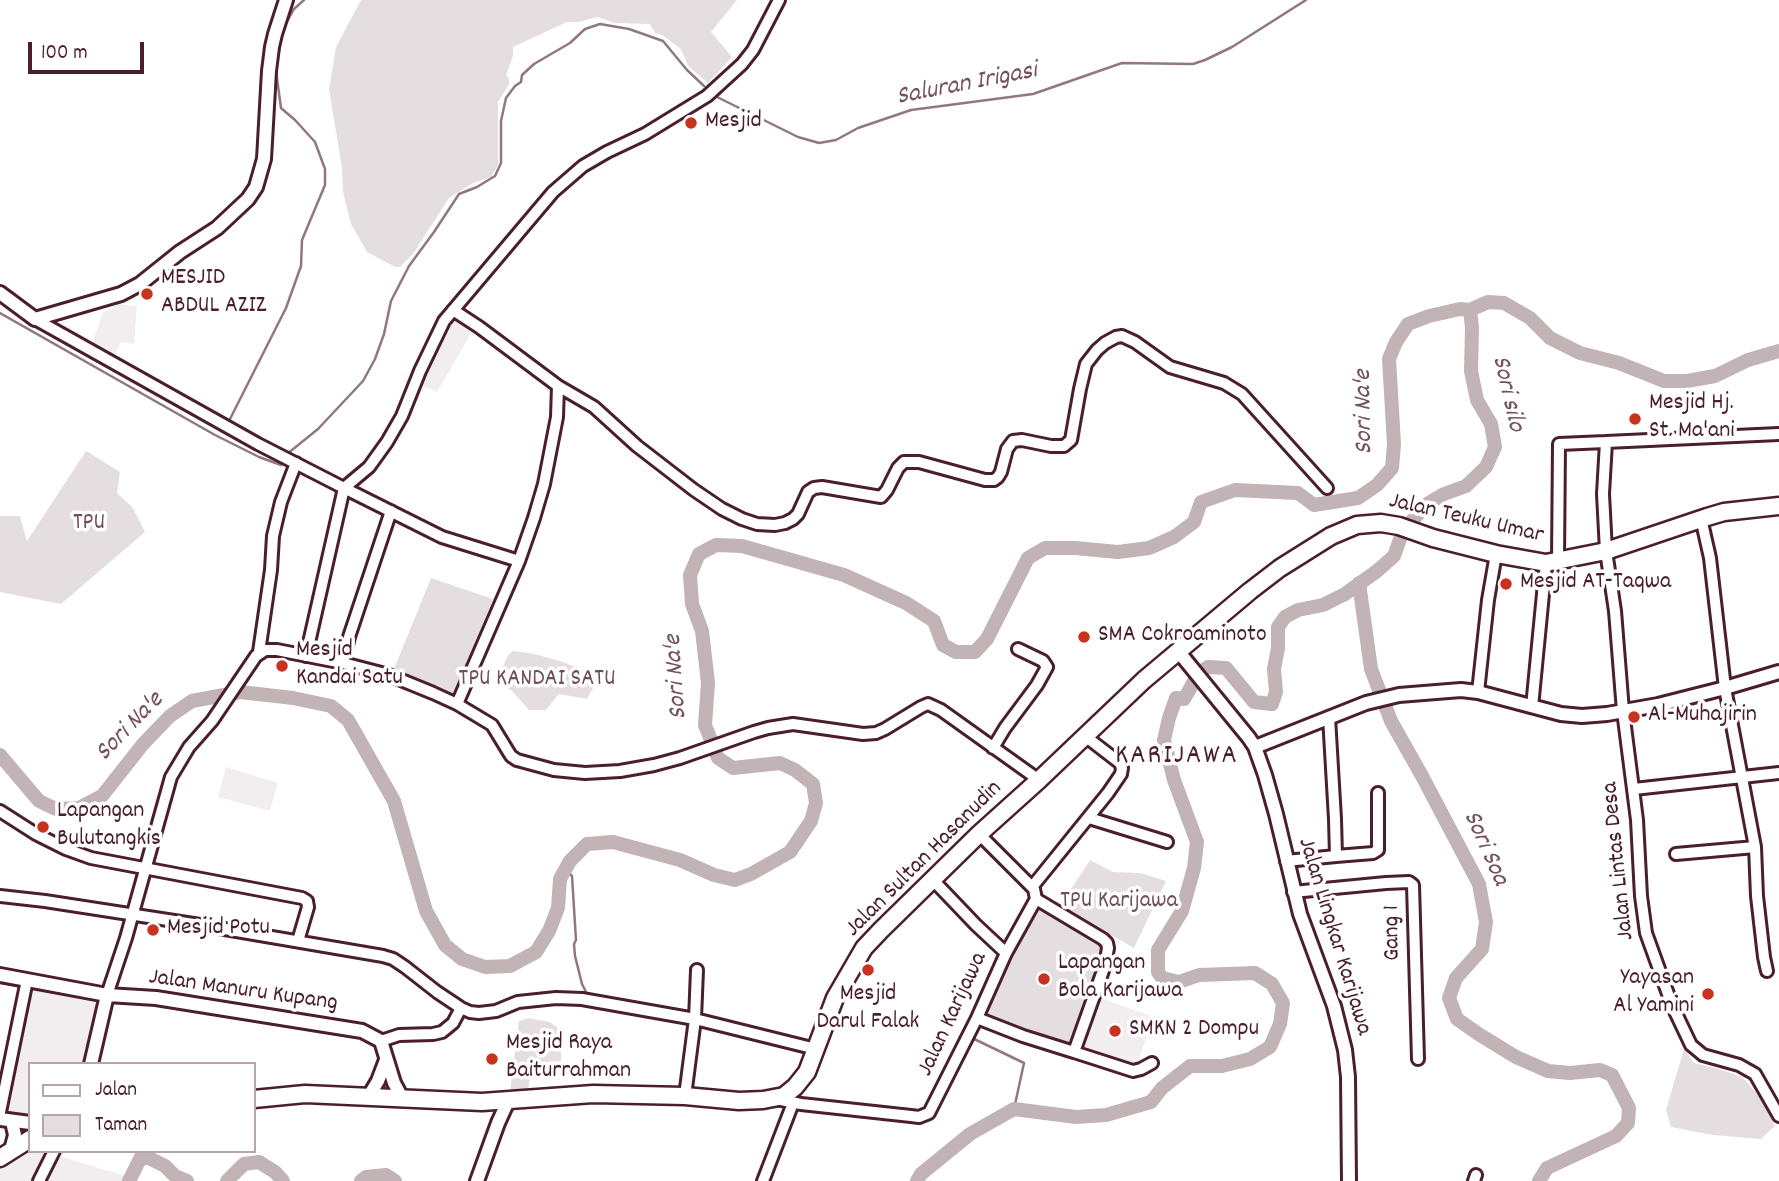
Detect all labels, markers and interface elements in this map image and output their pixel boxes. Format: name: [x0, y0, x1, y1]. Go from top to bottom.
scale bar: [32, 28, 147, 72]
text: 100 m: [41, 39, 88, 69]
water label: Saluran Irigasi: [894, 57, 1040, 115]
place label: Mesjid: [705, 109, 762, 137]
marker: Mesjid: [683, 115, 699, 131]
place label: MESJID ABDUL AZIZ: [161, 266, 266, 322]
marker: MESJID ABDUL AZIZ: [139, 286, 155, 302]
water label: Sori silo: [1482, 353, 1530, 435]
water label: Sori Na'e: [1350, 369, 1382, 455]
place label: Mesjid Hj. St. Ma'ani: [1649, 391, 1735, 447]
marker: Mesjid Hj. St. Ma'ani: [1627, 411, 1643, 427]
street label: Jalan Teuku Umar: [1386, 488, 1546, 552]
park label: TPU: [73, 511, 105, 539]
place label: Mesjid AT-Taqwa: [1520, 570, 1671, 598]
marker: Mesjid AT-Taqwa: [1498, 576, 1514, 592]
place label: SMA Cokroaminoto: [1098, 623, 1267, 651]
marker: SMA Cokroaminoto: [1076, 629, 1092, 645]
water label: Sori Na'e: [659, 634, 697, 720]
place label: Mesjid Kandai Satu: [296, 638, 403, 694]
marker: Mesjid Kandai Satu: [274, 658, 290, 674]
park label: TPU KANDAI SATU: [459, 667, 615, 695]
water label: Sori Na'e: [90, 687, 172, 769]
place label: Al-Muhajirin: [1648, 703, 1757, 731]
marker: Al-Muhajirin: [1626, 709, 1642, 725]
district label: KARIJAWA: [1116, 741, 1238, 775]
street label: Jalan Sultan Hasanudin: [841, 776, 1009, 944]
street label: Jalan Lintas Desa: [1597, 781, 1643, 941]
place label: Lapangan Bulutangkis: [57, 799, 161, 855]
water label: Sori Soa: [1454, 807, 1514, 891]
marker: Lapangan Bulutangkis: [35, 819, 51, 835]
street label: Jalan Lingkar Karijawa: [1289, 835, 1377, 1039]
park label: TPU Karijawa: [1060, 889, 1178, 917]
street label: Gang 1: [1379, 905, 1409, 961]
place label: Mesjid Potu: [167, 916, 270, 944]
marker: Mesjid Potu: [145, 922, 161, 938]
street label: Jalan Karijawa: [913, 948, 995, 1082]
place label: Lapangan Bola Karijawa: [1058, 951, 1182, 1007]
marker: Mesjid Darul Falak: [860, 962, 876, 978]
street label: Jalan Manuru Kupang: [147, 964, 339, 1020]
place label: Yayasan Al Yamini: [1613, 966, 1694, 1022]
marker: Lapangan Bola Karijawa: [1036, 971, 1052, 987]
place label: Mesjid Darul Falak: [817, 982, 919, 1038]
marker: Yayasan Al Yamini: [1700, 986, 1716, 1002]
place label: SMKN 2 Dompu: [1129, 1017, 1259, 1045]
marker: SMKN 2 Dompu: [1107, 1023, 1123, 1039]
place label: Mesjid Raya Baiturrahman: [506, 1031, 631, 1087]
marker: Mesjid Raya Baiturrahman: [484, 1051, 500, 1067]
legend: [28, 1062, 256, 1153]
text: Jalan: [95, 1076, 137, 1106]
text: Taman: [95, 1111, 147, 1141]

